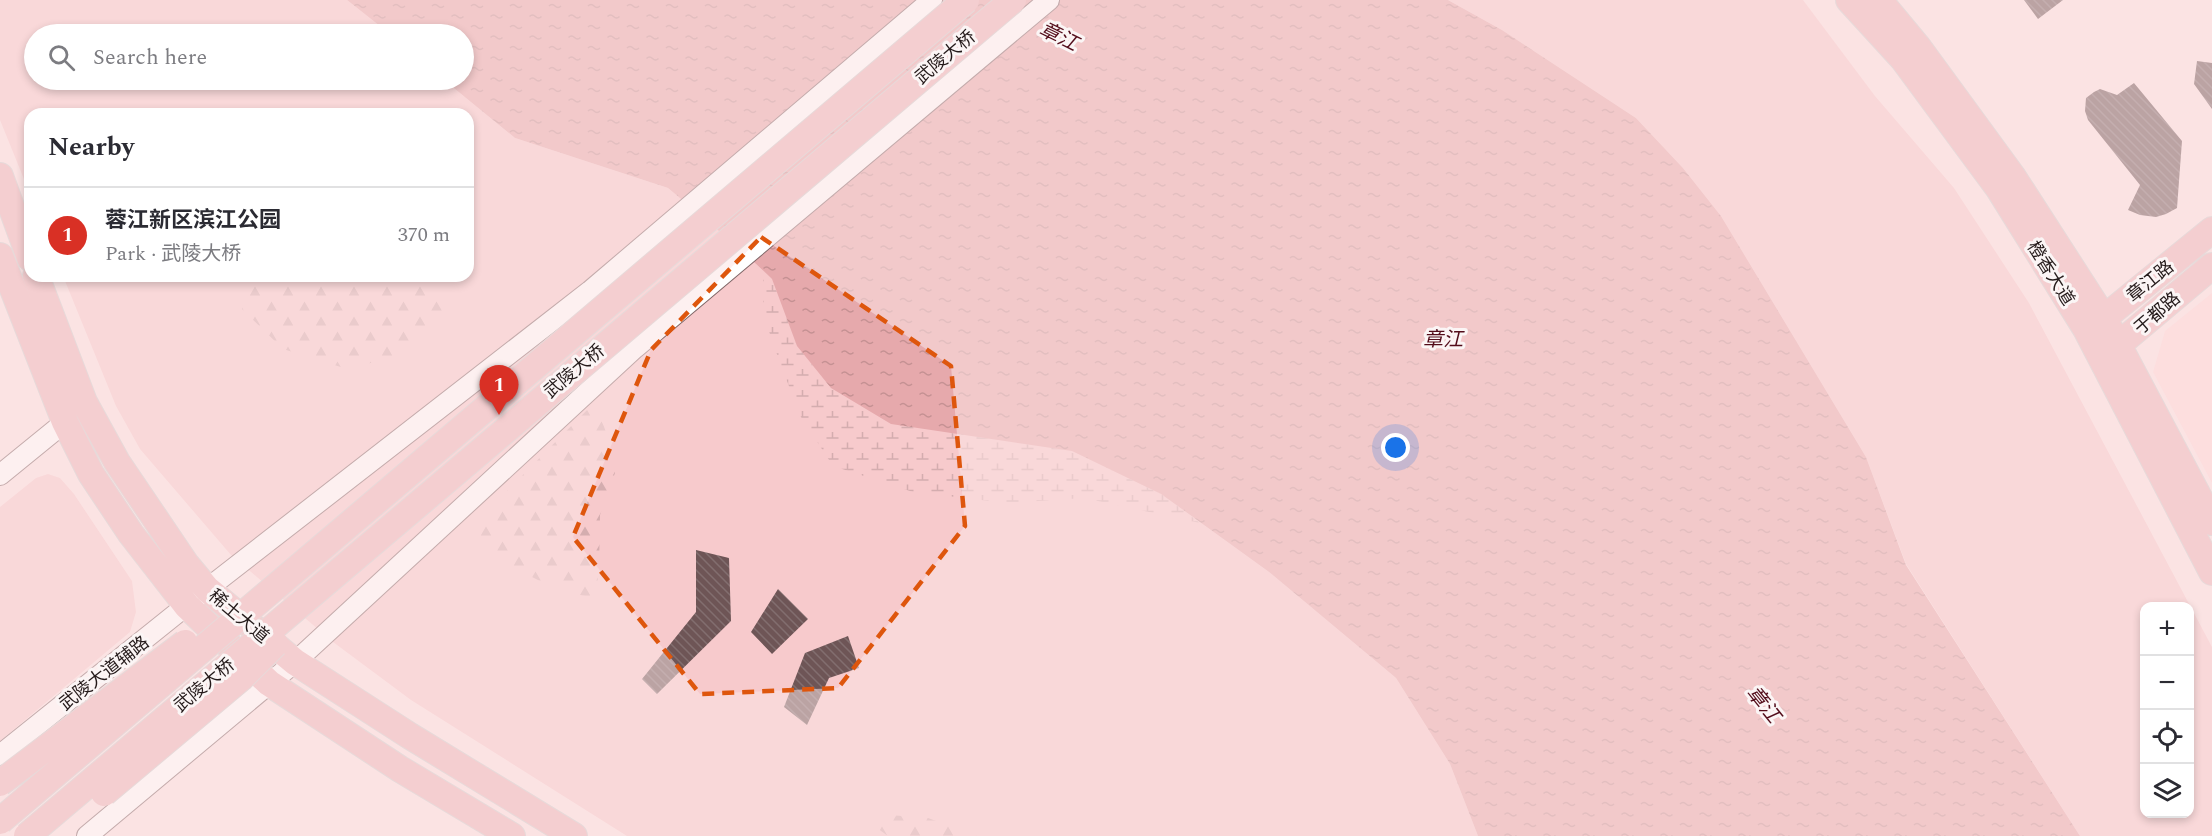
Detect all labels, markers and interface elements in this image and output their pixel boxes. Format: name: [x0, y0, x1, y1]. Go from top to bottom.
water label: 章江: [1034, 15, 1085, 60]
search box: [24, 24, 474, 90]
street label: 武陵大桥: [909, 24, 982, 91]
icon: search: [45, 41, 78, 74]
text: Search here: [93, 41, 207, 74]
text: Nearby: [48, 127, 134, 167]
text: 蓉江新区滨江公园: [105, 204, 281, 237]
text: 1: [62, 220, 73, 250]
text: 370 m: [398, 220, 450, 250]
street label: 橙香大道: [2020, 236, 2081, 311]
text: Park · 武陵大桥: [105, 239, 241, 269]
street label: 章江路: [2121, 254, 2180, 309]
street label: 于都路: [2128, 285, 2187, 341]
water label: 章江: [1423, 325, 1465, 355]
street label: 武陵大桥: [538, 338, 611, 405]
pin: 1: [480, 366, 518, 415]
your location: [1381, 433, 1410, 462]
street label: 稀土大道: [202, 583, 275, 650]
map controls: [2140, 602, 2194, 818]
button: +: [2140, 602, 2194, 656]
street label: 武陵大道辅路: [53, 630, 155, 717]
street label: 武陵大桥: [168, 652, 241, 719]
button: −: [2140, 656, 2194, 710]
water label: 章江: [1739, 680, 1789, 731]
button: locate: [2140, 710, 2194, 764]
button: layers: [2140, 764, 2194, 818]

